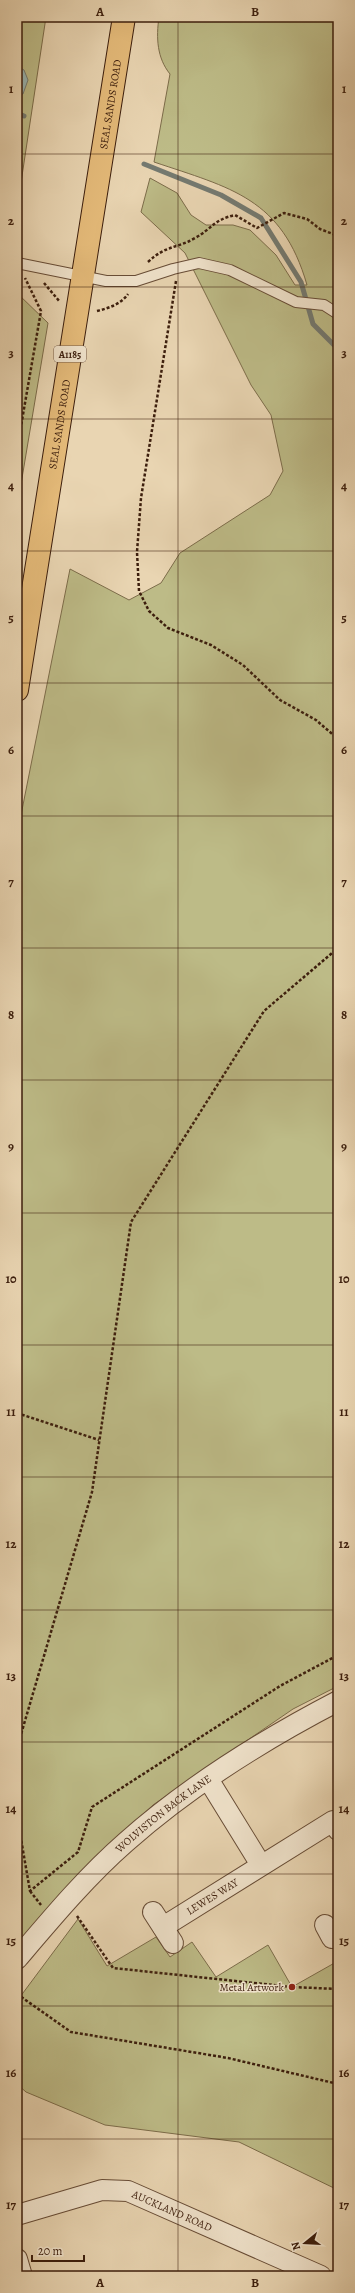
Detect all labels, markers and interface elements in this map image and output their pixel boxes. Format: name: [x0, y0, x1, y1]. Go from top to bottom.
text: A: [95, 3, 105, 20]
text: B: [251, 3, 259, 20]
street label: SEAL SANDS ROAD: [96, 58, 125, 150]
text: 1: [9, 80, 14, 97]
text: 1: [342, 80, 347, 97]
text: 2: [8, 212, 15, 229]
text: 2: [341, 212, 348, 229]
text: 3: [8, 344, 14, 361]
text: 3: [341, 344, 347, 361]
road number: A1185: [54, 346, 86, 362]
street label: SEAL SANDS ROAD: [45, 378, 74, 470]
text: 4: [8, 477, 14, 494]
text: 4: [341, 477, 347, 494]
text: 5: [8, 609, 14, 626]
text: 5: [341, 609, 347, 626]
text: 6: [8, 741, 14, 758]
text: 6: [341, 741, 347, 758]
text: 7: [8, 873, 14, 890]
text: 7: [341, 873, 347, 890]
text: 8: [8, 1006, 14, 1023]
text: 8: [341, 1006, 347, 1023]
text: 9: [8, 1138, 14, 1155]
text: 9: [341, 1138, 347, 1155]
text: 10: [5, 1270, 17, 1287]
text: 10: [338, 1270, 350, 1287]
text: 11: [6, 1403, 16, 1420]
text: 11: [339, 1403, 349, 1420]
text: 12: [6, 1535, 17, 1552]
text: 12: [339, 1535, 350, 1552]
text: 13: [6, 1667, 17, 1684]
text: 13: [339, 1667, 350, 1684]
street label: WOLVISTON BACK LANE: [111, 1771, 214, 1857]
text: 14: [6, 1800, 16, 1817]
text: 14: [339, 1800, 349, 1817]
street label: LEWES WAY: [184, 1874, 242, 1919]
text: 15: [6, 1932, 17, 1949]
text: 15: [339, 1932, 350, 1949]
place label: Metal Artwork: [220, 1980, 285, 1995]
marker: Metal Artwork: [287, 1982, 297, 1992]
text: 16: [6, 2064, 16, 2081]
text: 16: [339, 2064, 349, 2081]
street label: AUCKLAND ROAD: [129, 2186, 215, 2235]
text: 17: [6, 2196, 17, 2213]
text: 17: [339, 2196, 350, 2213]
north arrow: [285, 2223, 325, 2263]
scale bar: [32, 2237, 84, 2263]
text: N: [288, 2240, 304, 2252]
text: 20 m: [38, 2243, 62, 2259]
text: A: [95, 2274, 105, 2291]
text: B: [251, 2274, 259, 2291]

